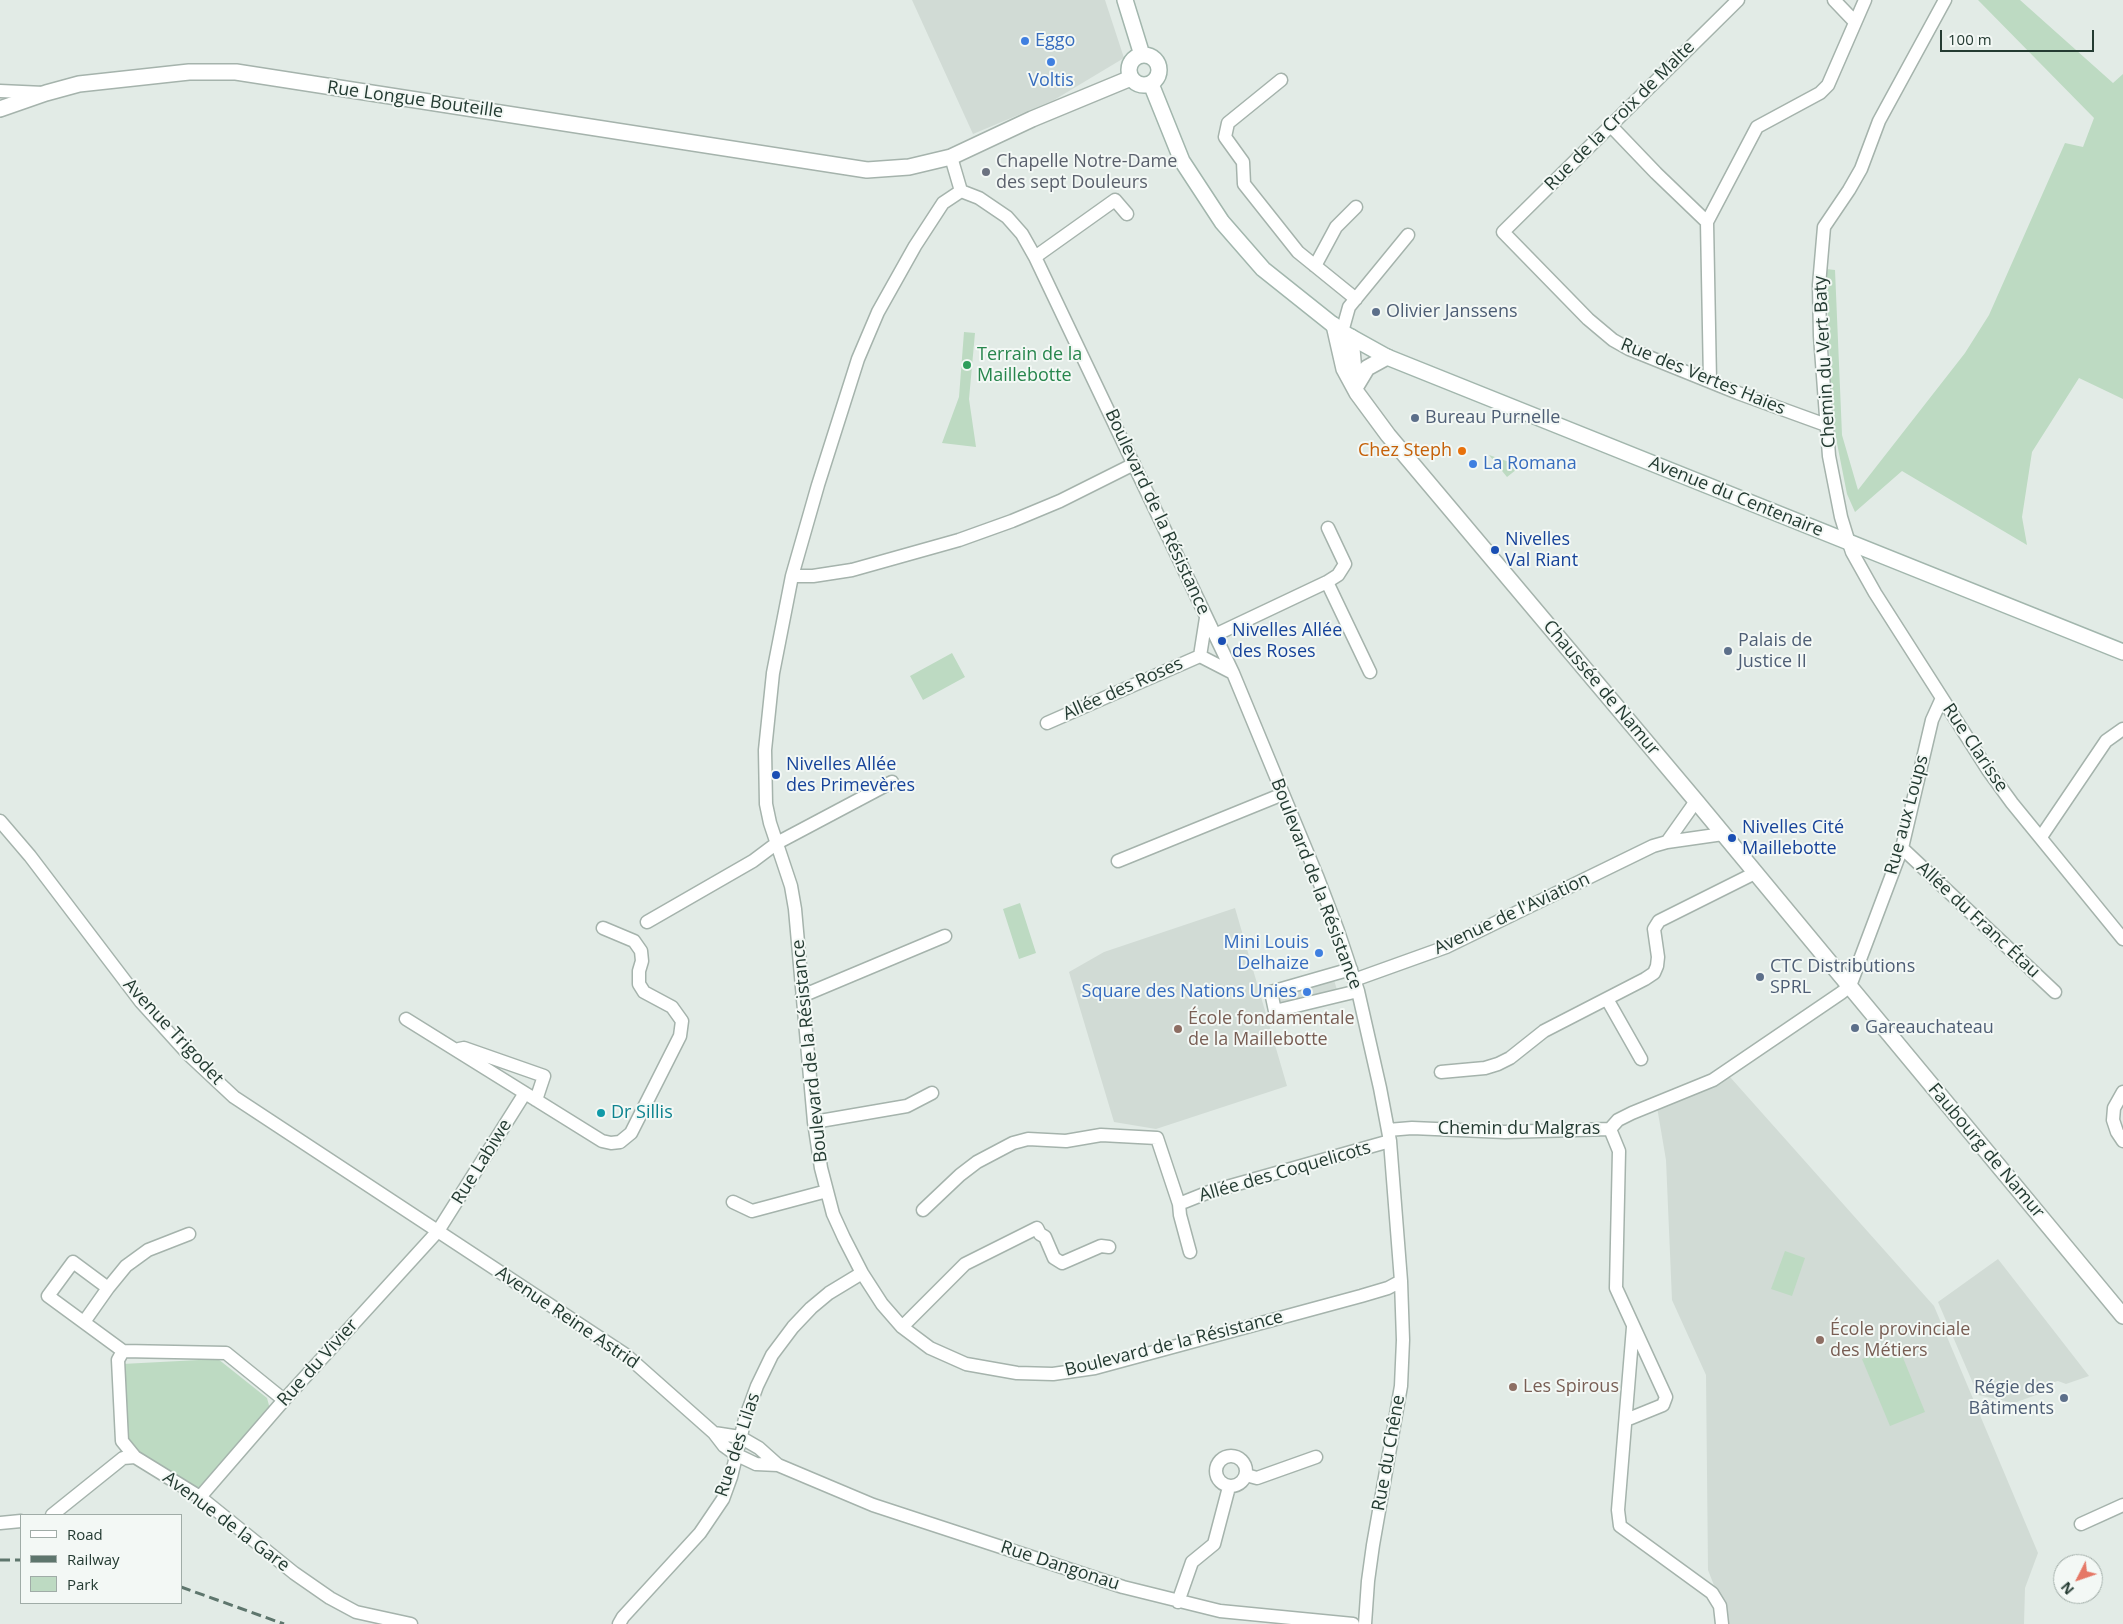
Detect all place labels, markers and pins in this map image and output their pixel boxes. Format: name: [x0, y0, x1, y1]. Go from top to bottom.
place label: Eggo: [1035, 30, 1075, 52]
marker: Eggo: [1019, 35, 1031, 47]
marker: Voltis: [1045, 56, 1057, 68]
place label: Voltis: [1028, 70, 1074, 92]
place label: Chapelle Notre-Dame des sept Douleurs: [996, 151, 1177, 193]
marker: Chapelle Notre-Dame des sept Douleurs: [980, 166, 992, 178]
place label: Olivier Janssens: [1386, 301, 1518, 323]
marker: Olivier Janssens: [1370, 306, 1382, 318]
place label: Terrain de la Maillebotte: [977, 344, 1082, 386]
marker: Terrain de la Maillebotte: [961, 359, 973, 371]
place label: Bureau Purnelle: [1425, 407, 1560, 429]
marker: Bureau Purnelle: [1409, 412, 1421, 424]
place label: Chez Steph: [1358, 440, 1452, 462]
marker: Chez Steph: [1456, 445, 1468, 457]
place label: La Romana: [1483, 453, 1577, 475]
marker: La Romana: [1467, 458, 1479, 470]
place label: Nivelles Val Riant: [1505, 529, 1578, 572]
marker: Nivelles Val Riant: [1489, 544, 1501, 556]
place label: Nivelles Allée des Roses: [1232, 620, 1342, 662]
place label: Palais de Justice II: [1738, 630, 1812, 672]
marker: Nivelles Allée des Roses: [1216, 635, 1228, 647]
marker: Palais de Justice II: [1722, 645, 1734, 657]
place label: Nivelles Allée des Primevères: [786, 754, 915, 796]
marker: Nivelles Allée des Primevères: [770, 769, 782, 781]
place label: Nivelles Cité Maillebotte: [1742, 817, 1844, 860]
marker: Nivelles Cité Maillebotte: [1726, 832, 1738, 844]
place label: Mini Louis Delhaize: [1224, 932, 1309, 974]
marker: Mini Louis Delhaize: [1313, 947, 1325, 959]
place label: CTC Distributions SPRL: [1770, 956, 1915, 999]
marker: CTC Distributions SPRL: [1754, 971, 1766, 983]
place label: Square des Nations Unies: [1082, 981, 1297, 1003]
marker: Square des Nations Unies: [1301, 986, 1313, 998]
place label: École fondamentale de la Maillebotte: [1188, 1008, 1355, 1050]
place label: Gareauchateau: [1865, 1017, 1994, 1039]
marker: Gareauchateau: [1849, 1022, 1861, 1034]
marker: École fondamentale de la Maillebotte: [1172, 1023, 1184, 1035]
place label: Dr Sillis: [611, 1102, 673, 1124]
marker: Dr Sillis: [595, 1107, 607, 1119]
place label: École provinciale des Métiers: [1830, 1319, 1970, 1362]
marker: École provinciale des Métiers: [1814, 1334, 1826, 1346]
place label: Les Spirous: [1523, 1376, 1619, 1398]
place label: Régie des Bâtiments: [1969, 1377, 2054, 1420]
marker: Les Spirous: [1507, 1381, 1519, 1393]
marker: Régie des Bâtiments: [2058, 1392, 2070, 1404]

